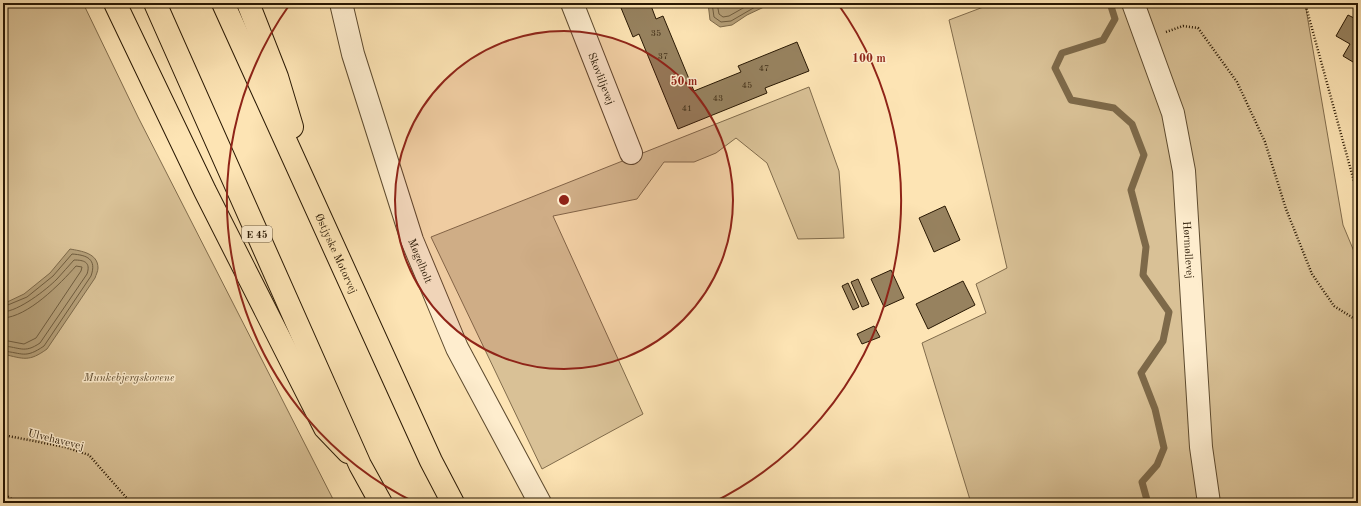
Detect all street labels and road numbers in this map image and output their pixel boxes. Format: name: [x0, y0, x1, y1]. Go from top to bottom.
street label: Skovliljevej: [585, 51, 615, 106]
street label: Østjyske Motorvej: [312, 212, 358, 296]
street label: Hørmøllevej: [1180, 221, 1195, 279]
road number: E 45: [242, 226, 272, 242]
street label: Møgelholt: [405, 238, 433, 285]
street label: Ulvehavevej: [27, 428, 85, 453]

